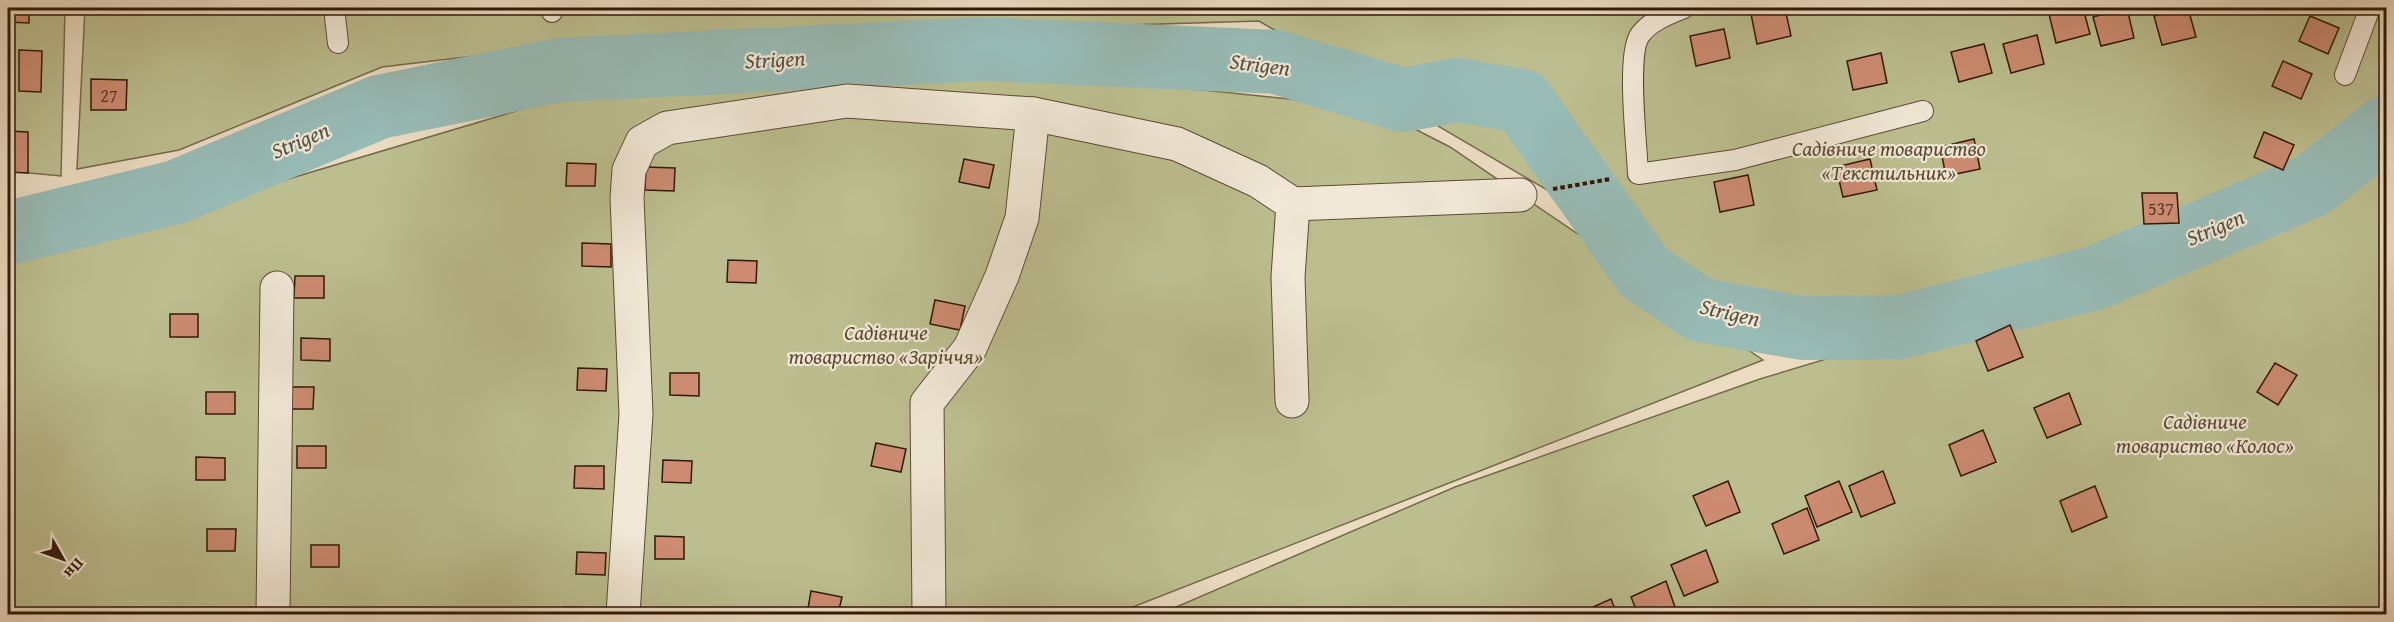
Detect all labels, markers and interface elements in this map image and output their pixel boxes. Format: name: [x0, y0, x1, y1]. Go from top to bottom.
water label: Strigen: [744, 41, 806, 77]
water label: Strigen: [1228, 44, 1292, 84]
house number: 27: [100, 82, 118, 109]
water label: Strigen: [266, 113, 334, 167]
park label: Садівниче товариство «Текстильник»: [1792, 133, 1986, 188]
house number: 537: [2148, 195, 2174, 222]
water label: Strigen: [2181, 200, 2249, 254]
water label: Strigen: [1697, 290, 1763, 334]
park label: Садівниче товариство «Заріччя»: [789, 317, 983, 372]
park label: Садівниче товариство «Колос»: [2116, 406, 2294, 461]
north arrow: [33, 529, 93, 589]
text: Пн: [59, 553, 90, 584]

